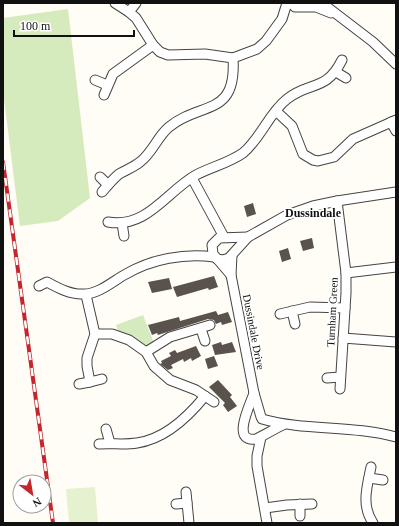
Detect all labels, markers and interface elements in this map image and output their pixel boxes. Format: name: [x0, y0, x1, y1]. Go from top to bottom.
scale bar: [14, 12, 134, 38]
text: 100 m: [20, 19, 51, 33]
district label: Dussindale: [285, 206, 342, 220]
street label: Turnham Green: [324, 276, 340, 347]
street label: Dussindale Drive: [241, 293, 267, 371]
north arrow: [12, 474, 52, 514]
text: N: [31, 495, 44, 510]

